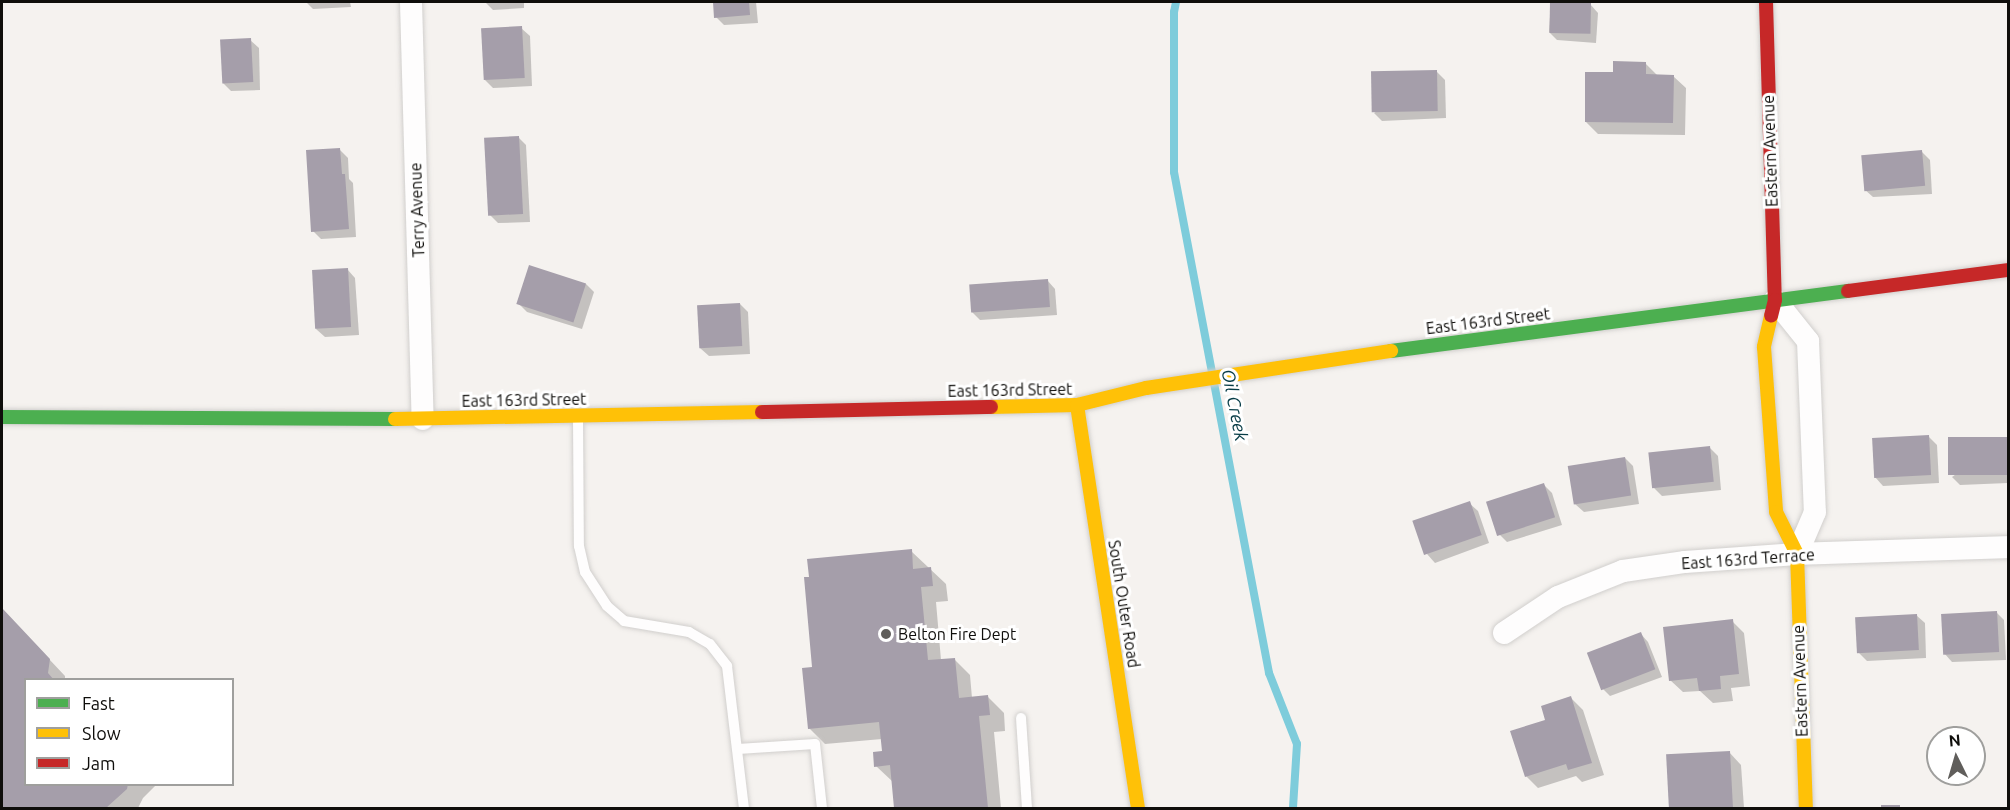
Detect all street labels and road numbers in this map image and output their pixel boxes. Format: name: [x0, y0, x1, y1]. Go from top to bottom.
street label: Eastern Avenue: [1758, 95, 1782, 207]
street label: Terry Avenue: [406, 162, 428, 258]
street label: East 163rd Street: [1425, 304, 1551, 338]
street label: East 163rd Street: [947, 379, 1073, 401]
street label: East 163rd Street: [461, 389, 587, 411]
street label: South Outer Road: [1104, 539, 1144, 669]
street label: East 163rd Terrace: [1681, 545, 1815, 573]
street label: Eastern Avenue: [1788, 625, 1812, 737]

